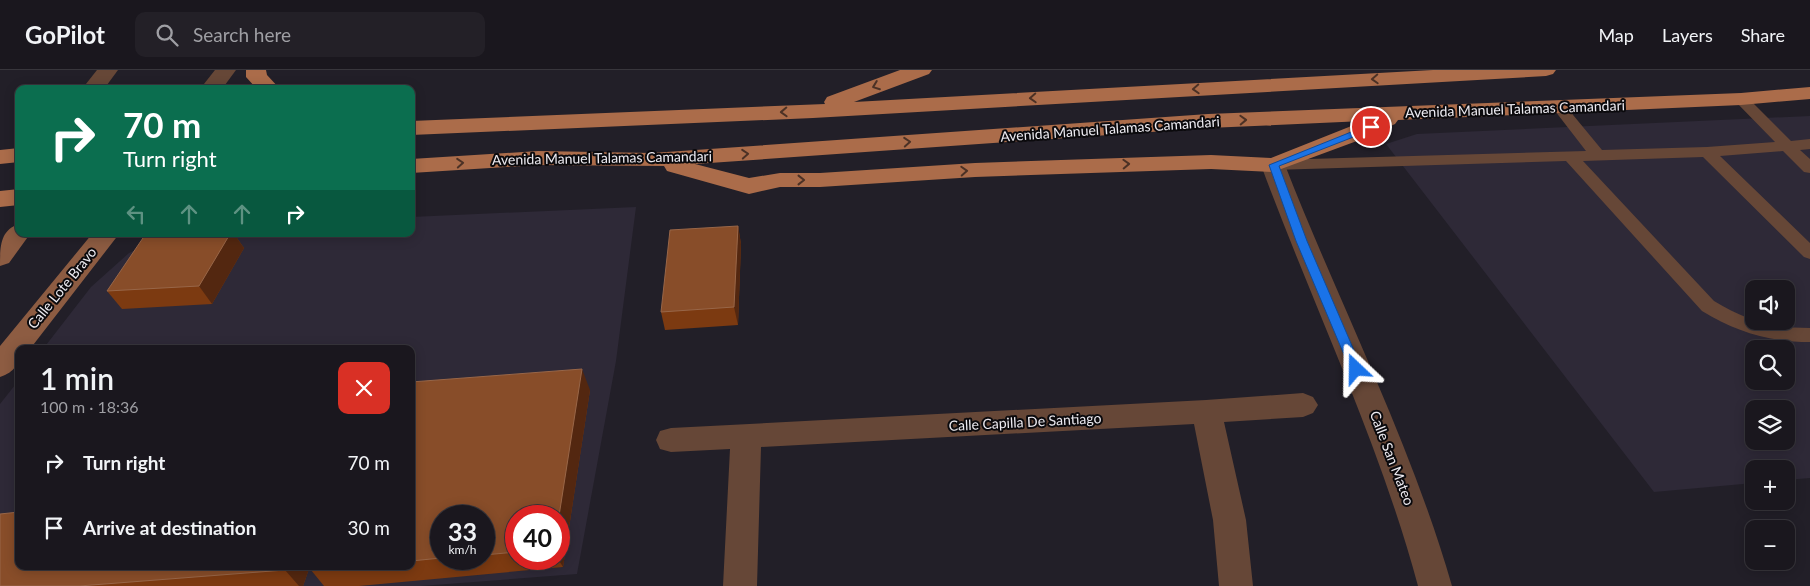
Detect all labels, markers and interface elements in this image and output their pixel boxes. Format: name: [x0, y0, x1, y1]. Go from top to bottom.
search box: [135, 12, 485, 57]
text: GoPilot: [25, 20, 105, 49]
icon: search: [153, 21, 181, 49]
text: Search here: [193, 23, 291, 46]
text: Map: [1598, 24, 1634, 46]
text: Layers: [1662, 24, 1713, 46]
text: Share: [1741, 24, 1785, 46]
one-way arrow: [1371, 74, 1379, 85]
one-way arrow: [873, 80, 881, 90]
one-way arrow: [1191, 84, 1199, 95]
one-way arrow: [1029, 93, 1037, 104]
street label: Avenida Manuel Talamas Camandari: [1405, 96, 1625, 121]
text: 70 m: [123, 103, 201, 145]
icon: right: [40, 105, 105, 170]
one-way arrow: [779, 106, 787, 117]
pin: [1350, 106, 1392, 148]
street label: Avenida Manuel Talamas Camandari: [1000, 112, 1220, 145]
icon: arrive: [1357, 113, 1385, 141]
one-way arrow: [1240, 115, 1248, 125]
one-way arrow: [903, 137, 911, 148]
text: Turn right: [123, 145, 217, 172]
street label: Avenida Manuel Talamas Camandari: [492, 147, 712, 168]
one-way arrow: [741, 148, 749, 159]
one-way arrow: [456, 157, 464, 168]
one-way arrow: [1122, 159, 1130, 170]
one-way arrow: [960, 166, 968, 177]
one-way arrow: [798, 175, 806, 185]
icon: left: [122, 200, 150, 228]
icon: ahead: [175, 200, 203, 228]
icon: ahead: [228, 200, 256, 228]
icon: right: [281, 200, 309, 228]
street label: Calle Lote Bravo: [24, 243, 100, 332]
map controls: [1745, 280, 1795, 570]
button: sound: [1745, 280, 1795, 330]
button: search: [1745, 340, 1795, 390]
position arrow: [1329, 342, 1381, 394]
text: 1 min: [40, 360, 114, 396]
button: close: [338, 362, 390, 414]
text: 100 m · 18:36: [40, 397, 139, 416]
button: layers: [1745, 400, 1795, 450]
street label: Calle San Mateo: [1367, 408, 1418, 507]
street label: Calle Capilla De Santiago: [948, 409, 1102, 434]
icon: right: [40, 449, 68, 477]
text: Turn right: [83, 451, 165, 474]
text: 70 m: [347, 451, 390, 474]
button: +: [1745, 460, 1795, 510]
speed limit sign: 40: [505, 505, 570, 570]
icon: arrive: [40, 514, 68, 542]
text: Arrive at destination: [83, 516, 256, 539]
text: 30 m: [347, 516, 390, 539]
text: 33: [448, 516, 477, 546]
button: −: [1745, 520, 1795, 570]
text: km/h: [448, 542, 477, 557]

